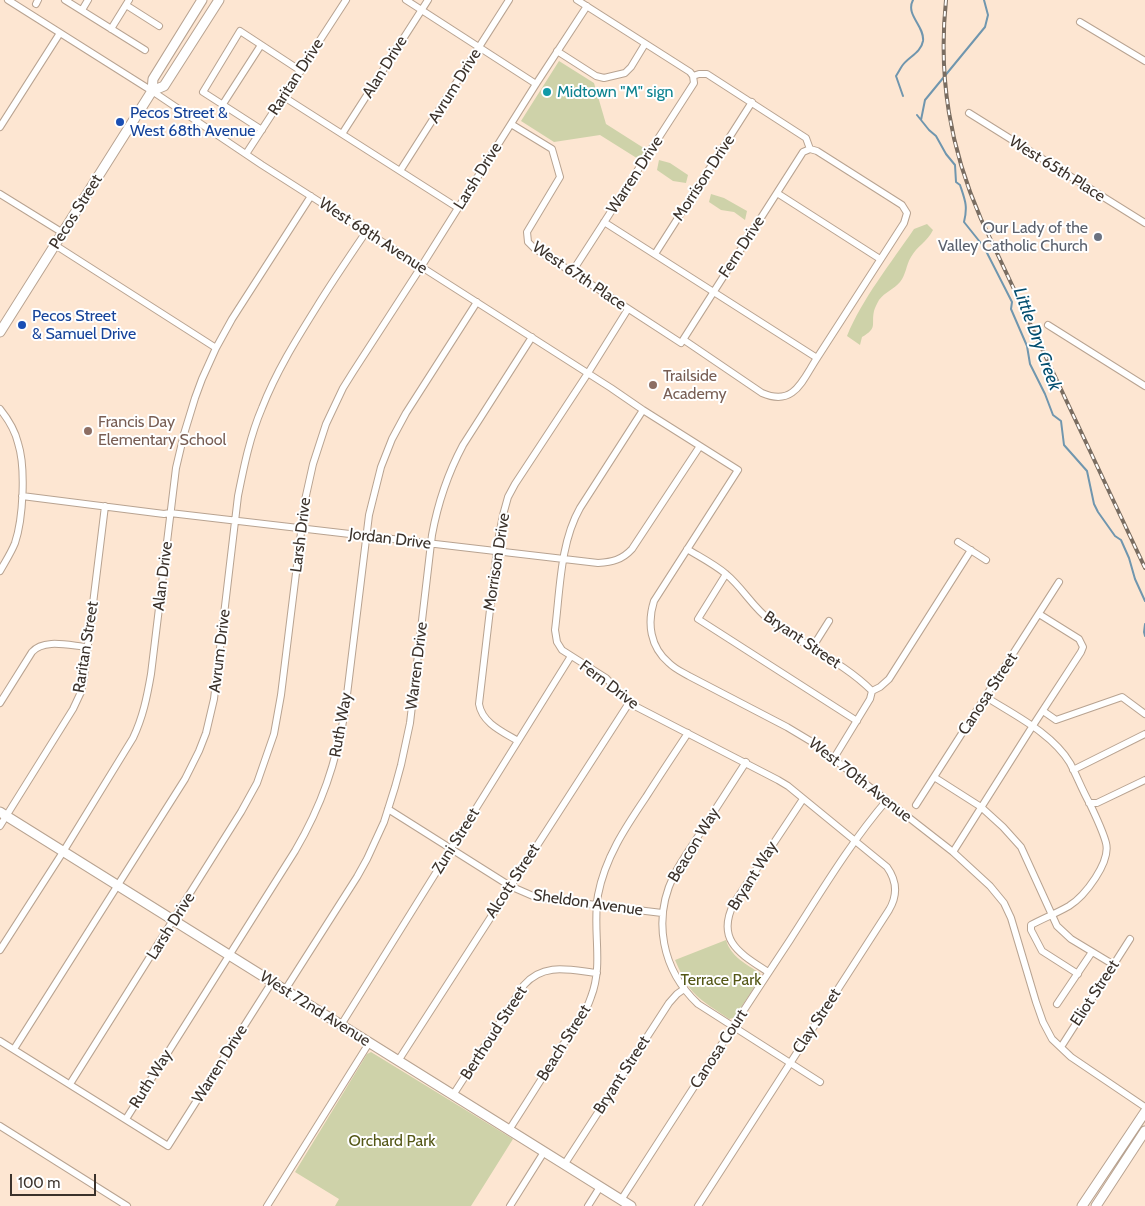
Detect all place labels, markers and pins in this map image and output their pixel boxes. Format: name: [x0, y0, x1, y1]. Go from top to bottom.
place label: Midtown "M" sign: [557, 82, 674, 102]
marker: Midtown "M" sign: [541, 86, 553, 98]
place label: Pecos Street & West 68th Avenue: [130, 103, 256, 141]
marker: Pecos Street & West 68th Avenue: [114, 116, 126, 128]
place label: Our Lady of the Valley Catholic Church: [938, 218, 1088, 256]
marker: Our Lady of the Valley Catholic Church: [1092, 231, 1104, 243]
place label: Pecos Street & Samuel Drive: [32, 306, 136, 344]
marker: Pecos Street & Samuel Drive: [16, 319, 28, 331]
place label: Trailside Academy: [663, 366, 727, 404]
marker: Trailside Academy: [647, 379, 659, 391]
place label: Francis Day Elementary School: [98, 412, 226, 450]
marker: Francis Day Elementary School: [82, 425, 94, 437]

